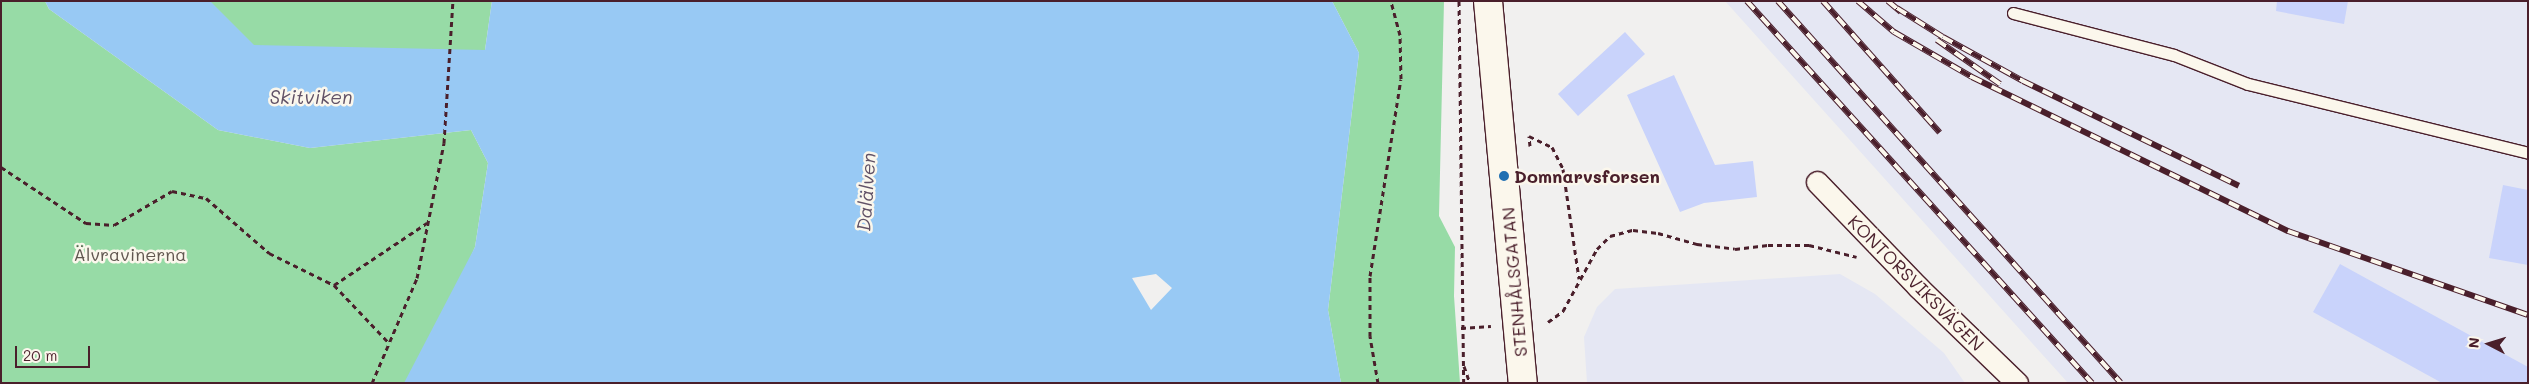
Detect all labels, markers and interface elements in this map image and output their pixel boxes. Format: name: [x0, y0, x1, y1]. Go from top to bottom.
water label: Skitviken: [269, 86, 353, 108]
water label: Dalälven: [852, 152, 880, 232]
place label: Domnarvsforsen: [1514, 165, 1660, 187]
marker: Domnarvsforsen: [1498, 170, 1510, 182]
street label: STENHÅLSGATAN: [1497, 206, 1531, 358]
street label: KONTORSVIKSVÄGEN: [1844, 211, 1988, 355]
park label: Älvravinerna: [73, 243, 187, 265]
north arrow: [2464, 319, 2514, 369]
scale bar: [18, 336, 92, 368]
text: N: [2464, 337, 2483, 349]
text: 20 m: [23, 345, 57, 365]

